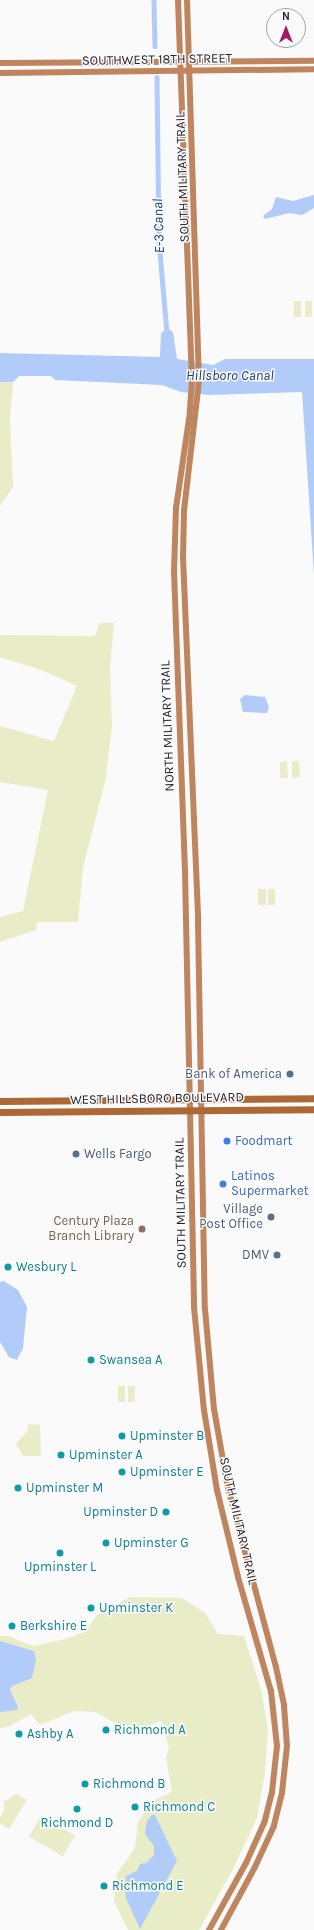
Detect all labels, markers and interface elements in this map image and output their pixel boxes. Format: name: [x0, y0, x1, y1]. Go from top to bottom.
north arrow: [266, 8, 306, 48]
text: N: [282, 10, 290, 23]
street label: SOUTHWEST 18TH STREET: [82, 51, 232, 69]
street label: SOUTH MILITARY TRAIL: [173, 111, 193, 243]
water label: E-3 Canal: [150, 198, 168, 254]
water label: Hillsboro Canal: [186, 368, 274, 384]
street label: NORTH MILITARY TRAIL: [158, 660, 178, 792]
place label: Bank of America: [185, 1066, 282, 1082]
marker: Bank of America: [285, 1069, 295, 1079]
street label: WEST HILLSBORO BOULEVARD: [70, 1090, 244, 1108]
place label: Foodmart: [235, 1133, 292, 1149]
marker: Foodmart: [222, 1136, 232, 1146]
street label: SOUTH MILITARY TRAIL: [172, 1138, 190, 1268]
place label: Wells Fargo: [84, 1146, 152, 1162]
marker: Wells Fargo: [71, 1149, 81, 1159]
place label: Latinos Supermarket: [231, 1169, 309, 1200]
marker: Latinos Supermarket: [218, 1179, 228, 1189]
place label: Village Post Office: [199, 1202, 263, 1233]
marker: Village Post Office: [266, 1212, 276, 1222]
place label: Century Plaza Branch Library: [48, 1214, 134, 1245]
marker: Century Plaza Branch Library: [137, 1224, 147, 1234]
place label: DMV: [242, 1247, 269, 1263]
marker: DMV: [272, 1250, 282, 1260]
place label: Wesbury L: [16, 1259, 76, 1275]
marker: Wesbury L: [3, 1262, 13, 1272]
place label: Swansea A: [99, 1352, 162, 1368]
marker: Swansea A: [86, 1355, 96, 1365]
place label: Upminster B: [130, 1428, 204, 1444]
marker: Upminster B: [117, 1431, 127, 1441]
place label: Upminster A: [69, 1447, 143, 1463]
marker: Upminster A: [56, 1450, 66, 1460]
street label: SOUTH MILITARY TRAIL: [216, 1456, 260, 1586]
place label: Upminster E: [130, 1464, 203, 1480]
marker: Upminster E: [117, 1467, 127, 1477]
place label: Upminster M: [26, 1480, 103, 1496]
marker: Upminster M: [13, 1483, 23, 1493]
place label: Upminster D: [83, 1504, 158, 1520]
marker: Upminster D: [161, 1507, 171, 1517]
place label: Upminster G: [114, 1535, 189, 1551]
marker: Upminster G: [101, 1538, 111, 1548]
marker: Upminster L: [55, 1548, 65, 1558]
place label: Upminster L: [24, 1559, 96, 1575]
place label: Upminster K: [99, 1600, 173, 1616]
marker: Upminster K: [86, 1603, 96, 1613]
place label: Berkshire E: [20, 1618, 87, 1634]
marker: Berkshire E: [7, 1621, 17, 1631]
place label: Richmond A: [114, 1722, 186, 1738]
marker: Richmond A: [101, 1725, 111, 1735]
place label: Ashby A: [27, 1726, 73, 1742]
marker: Ashby A: [14, 1729, 24, 1739]
place label: Richmond B: [93, 1776, 165, 1792]
marker: Richmond B: [80, 1779, 90, 1789]
place label: Richmond C: [143, 1799, 215, 1815]
marker: Richmond C: [130, 1802, 140, 1812]
marker: Richmond D: [72, 1804, 82, 1814]
place label: Richmond D: [41, 1815, 113, 1831]
place label: Richmond E: [112, 1878, 184, 1894]
marker: Richmond E: [99, 1881, 109, 1891]

